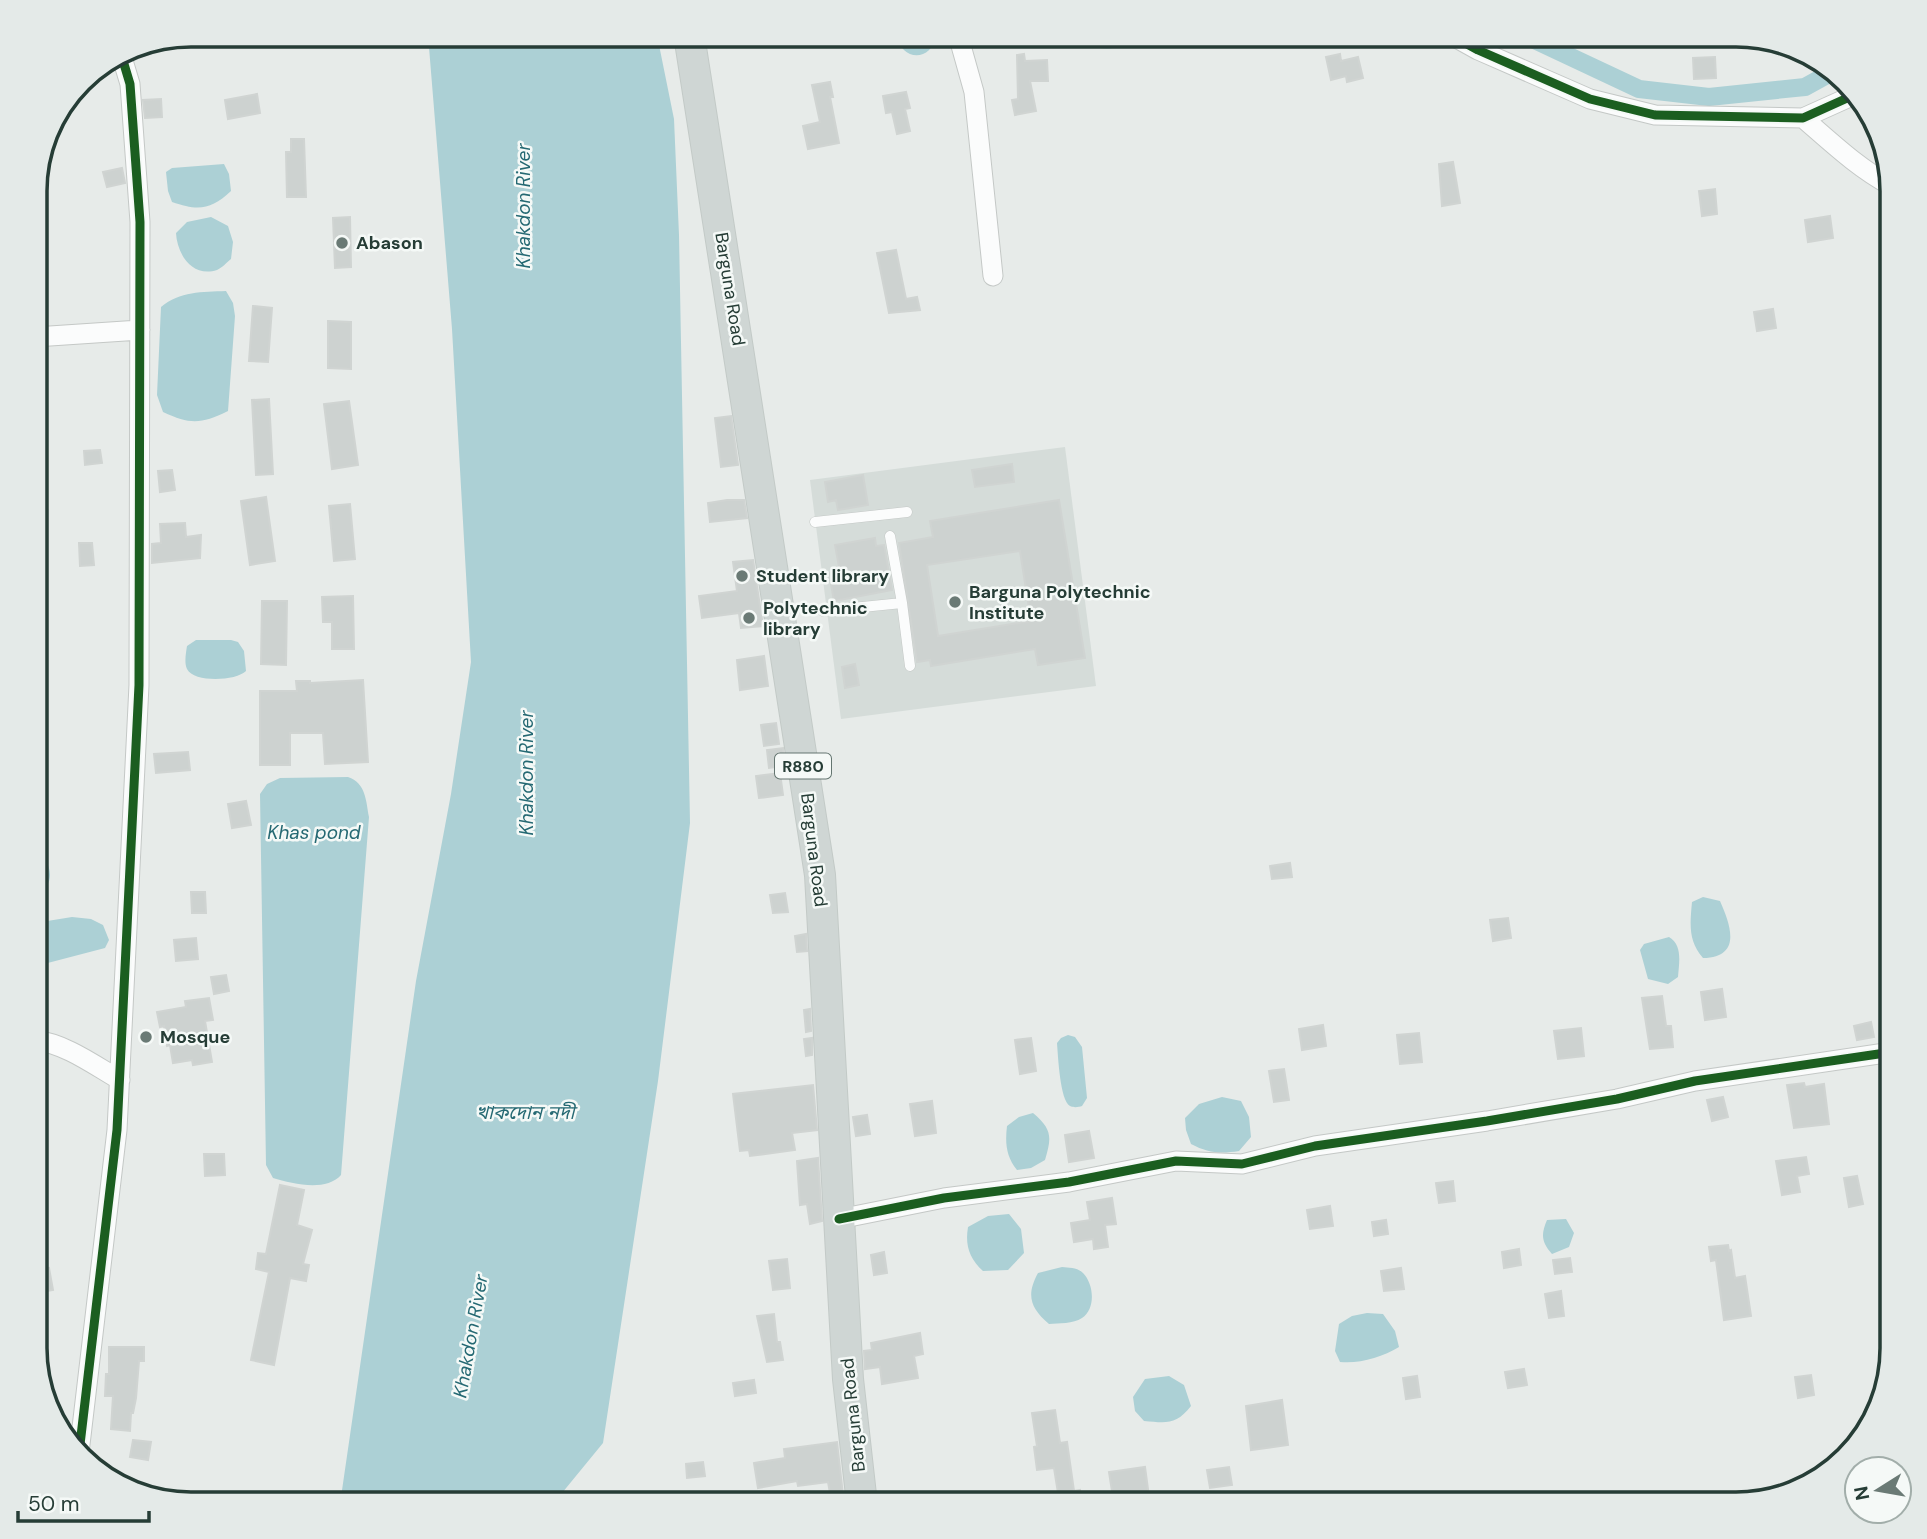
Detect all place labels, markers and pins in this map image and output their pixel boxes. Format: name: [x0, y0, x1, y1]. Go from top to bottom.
place label: Abason: [356, 231, 423, 255]
marker: Abason: [334, 235, 350, 251]
place label: Student library: [756, 564, 889, 588]
marker: Student library: [734, 568, 750, 584]
place label: Barguna Polytechnic Institute: [969, 580, 1151, 625]
marker: Barguna Polytechnic Institute: [947, 594, 963, 610]
place label: Polytechnic library: [763, 596, 868, 641]
marker: Polytechnic library: [741, 610, 757, 626]
place label: Mosque: [160, 1025, 230, 1049]
marker: Mosque: [138, 1029, 154, 1045]

